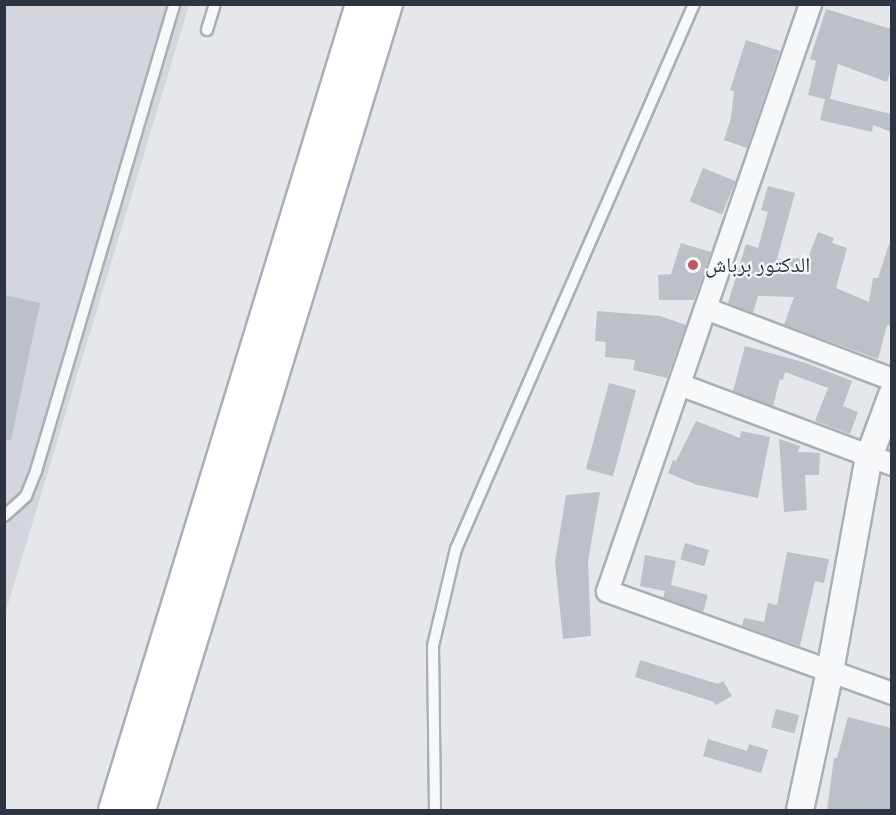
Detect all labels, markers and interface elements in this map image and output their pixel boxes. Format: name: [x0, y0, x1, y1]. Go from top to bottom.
place label: الدكتور برباش: [705, 252, 810, 278]
marker: الدكتور برباش: [686, 258, 700, 272]

